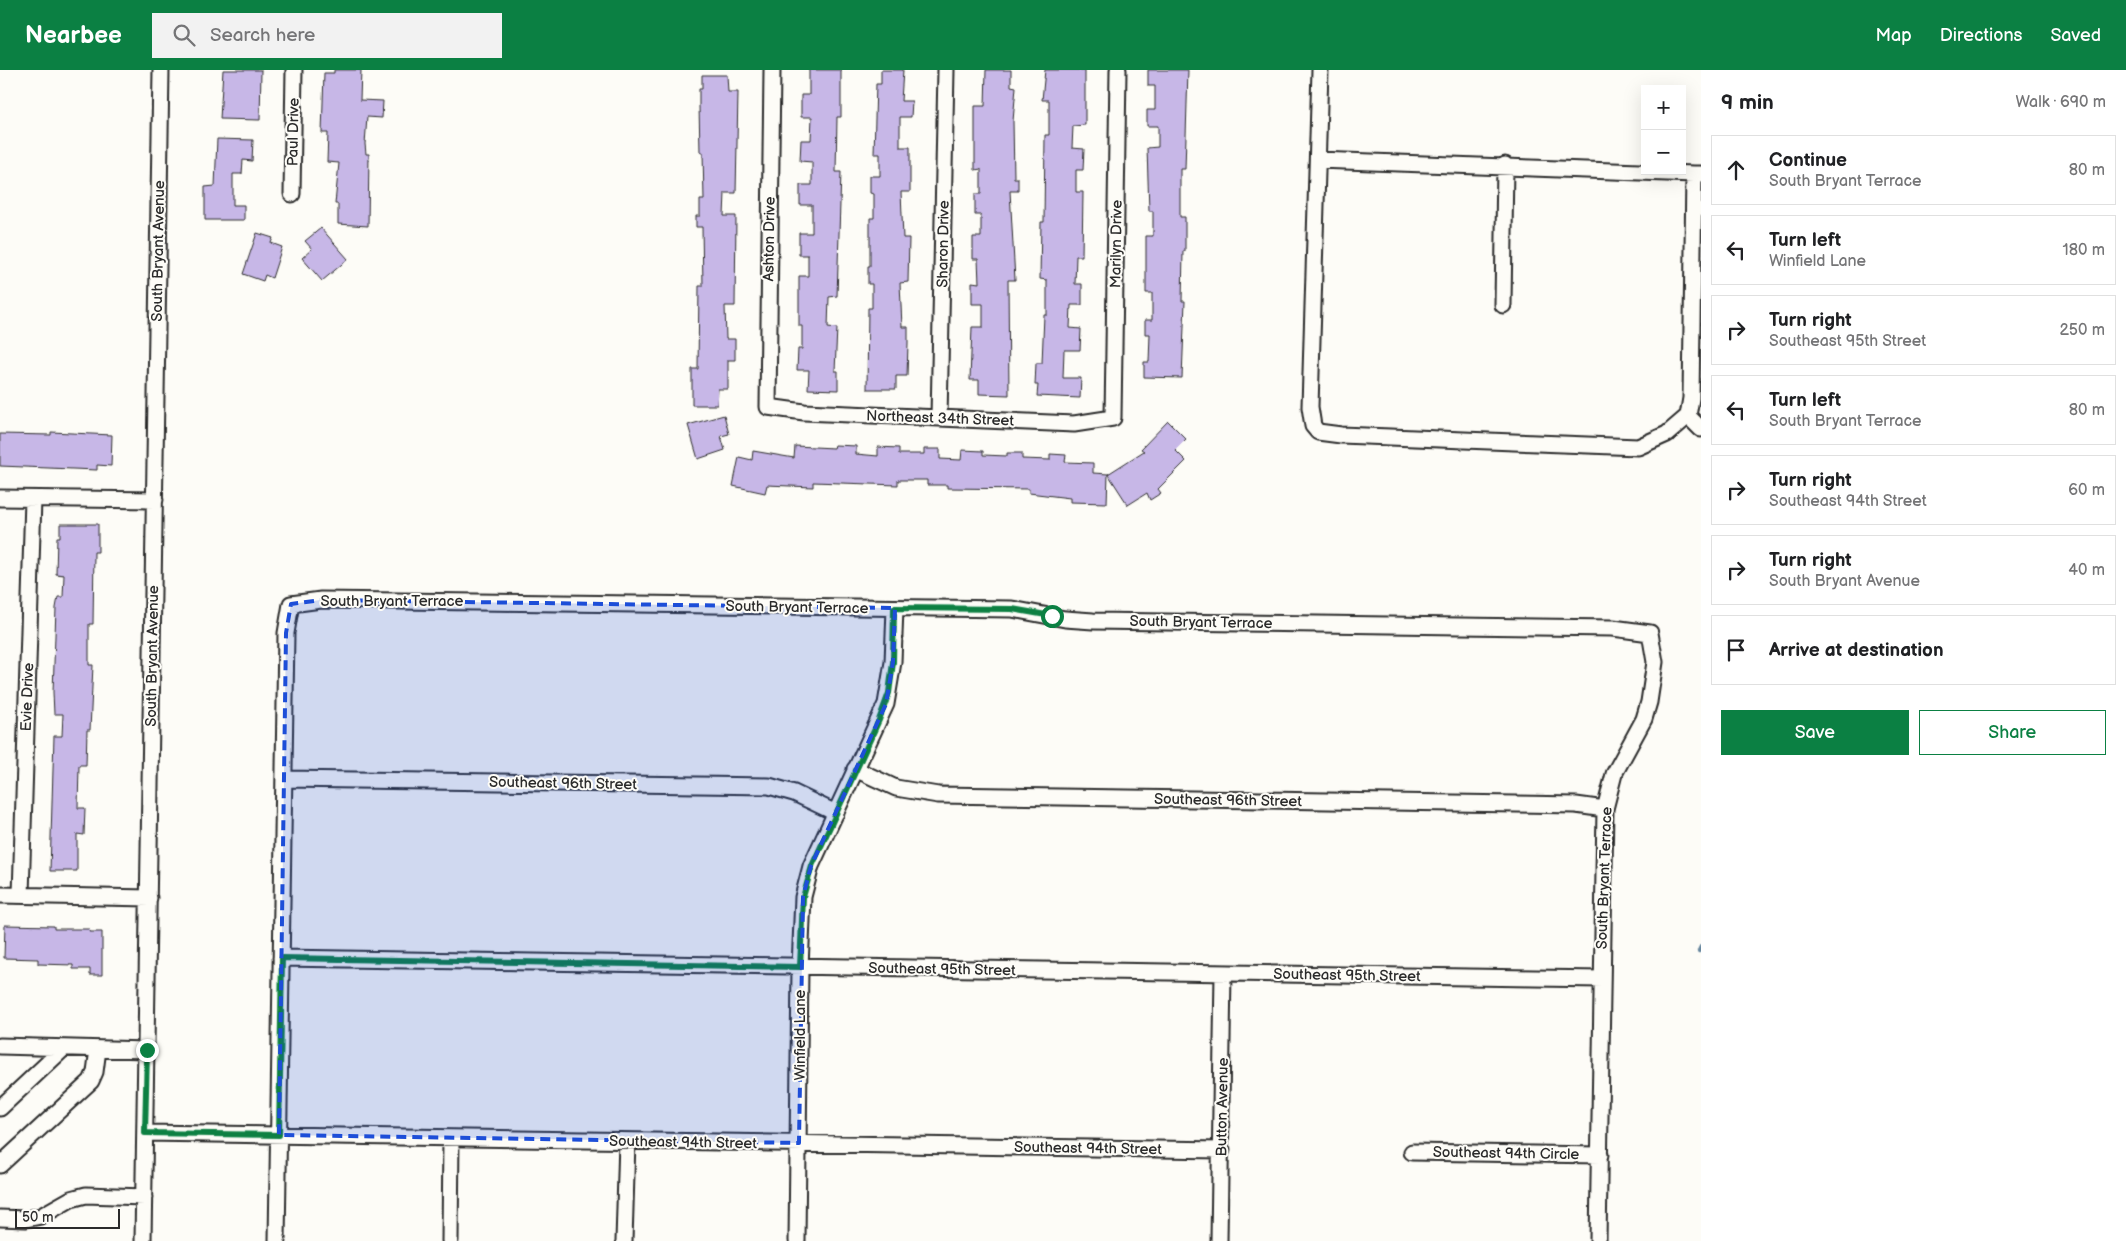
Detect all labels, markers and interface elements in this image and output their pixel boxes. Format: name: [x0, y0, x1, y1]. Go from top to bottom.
search box: [152, 13, 502, 58]
text: Nearbee: [25, 21, 122, 50]
icon: search: [170, 21, 198, 49]
text: Search here: [210, 24, 315, 47]
text: Map: [1876, 25, 1912, 46]
text: Directions: [1940, 25, 2022, 46]
text: Saved: [2050, 25, 2101, 46]
map controls: [1641, 85, 1686, 175]
button: +: [1641, 85, 1686, 130]
text: 9 min: [1721, 90, 1774, 115]
text: Walk · 690 m: [2015, 93, 2106, 112]
street label: Paul Drive: [283, 98, 304, 166]
button: −: [1641, 130, 1686, 175]
text: Continue: [1769, 149, 1847, 172]
icon: ahead: [1722, 156, 1750, 184]
text: 80 m: [2069, 161, 2105, 180]
text: South Bryant Terrace: [1769, 172, 1921, 191]
street label: South Bryant Avenue: [148, 180, 169, 322]
street label: Ashton Drive: [759, 196, 780, 282]
street label: Sharon Drive: [933, 200, 954, 288]
street label: Marilyn Drive: [1106, 200, 1127, 288]
text: Turn left: [1769, 229, 1841, 252]
icon: left: [1722, 236, 1750, 264]
text: 180 m: [2063, 241, 2105, 260]
text: Winfield Lane: [1769, 252, 1866, 271]
text: Turn right: [1769, 309, 1852, 332]
icon: right: [1722, 316, 1750, 344]
text: 250 m: [2059, 321, 2105, 340]
text: Southeast 95th Street: [1769, 332, 1926, 351]
text: Turn left: [1769, 389, 1841, 412]
icon: left: [1722, 396, 1750, 424]
text: 80 m: [2069, 401, 2105, 420]
street label: Northeast 34th Street: [866, 406, 1015, 431]
text: South Bryant Terrace: [1769, 412, 1921, 431]
text: Turn right: [1769, 469, 1852, 492]
icon: right: [1722, 476, 1750, 504]
text: 60 m: [2068, 481, 2105, 500]
text: Southeast 94th Street: [1769, 492, 1927, 511]
text: Turn right: [1769, 549, 1852, 572]
icon: right: [1722, 556, 1750, 584]
text: 40 m: [2068, 561, 2105, 580]
text: South Bryant Avenue: [1769, 572, 1920, 591]
street label: South Bryant Avenue: [142, 585, 163, 727]
street label: South Bryant Terrace: [321, 592, 464, 611]
street label: South Bryant Terrace: [725, 597, 869, 618]
route start: [1041, 605, 1064, 628]
street label: South Bryant Terrace: [1129, 612, 1273, 633]
icon: arrive: [1722, 636, 1750, 664]
text: Arrive at destination: [1769, 639, 1944, 662]
street label: Evie Drive: [17, 662, 38, 732]
button: Save: [1721, 710, 1909, 755]
button: Share: [1919, 710, 2106, 755]
street label: Southeast 96th Street: [489, 773, 637, 794]
street label: Southeast 96th Street: [1154, 790, 1302, 811]
street label: South Bryant Terrace: [1593, 806, 1616, 950]
street label: Southeast 95th Street: [868, 959, 1016, 980]
street label: Southeast 95th Street: [1273, 965, 1421, 986]
street label: Winfield Lane: [791, 989, 810, 1081]
route end: [136, 1039, 159, 1062]
street label: Button Avenue: [1212, 1057, 1233, 1157]
street label: Southeast 94th Street: [609, 1132, 757, 1153]
street label: Southeast 94th Street: [1014, 1138, 1162, 1159]
street label: Southeast 94th Circle: [1433, 1143, 1579, 1164]
scale bar: [15, 1206, 120, 1229]
text: 50 m: [22, 1209, 54, 1226]

